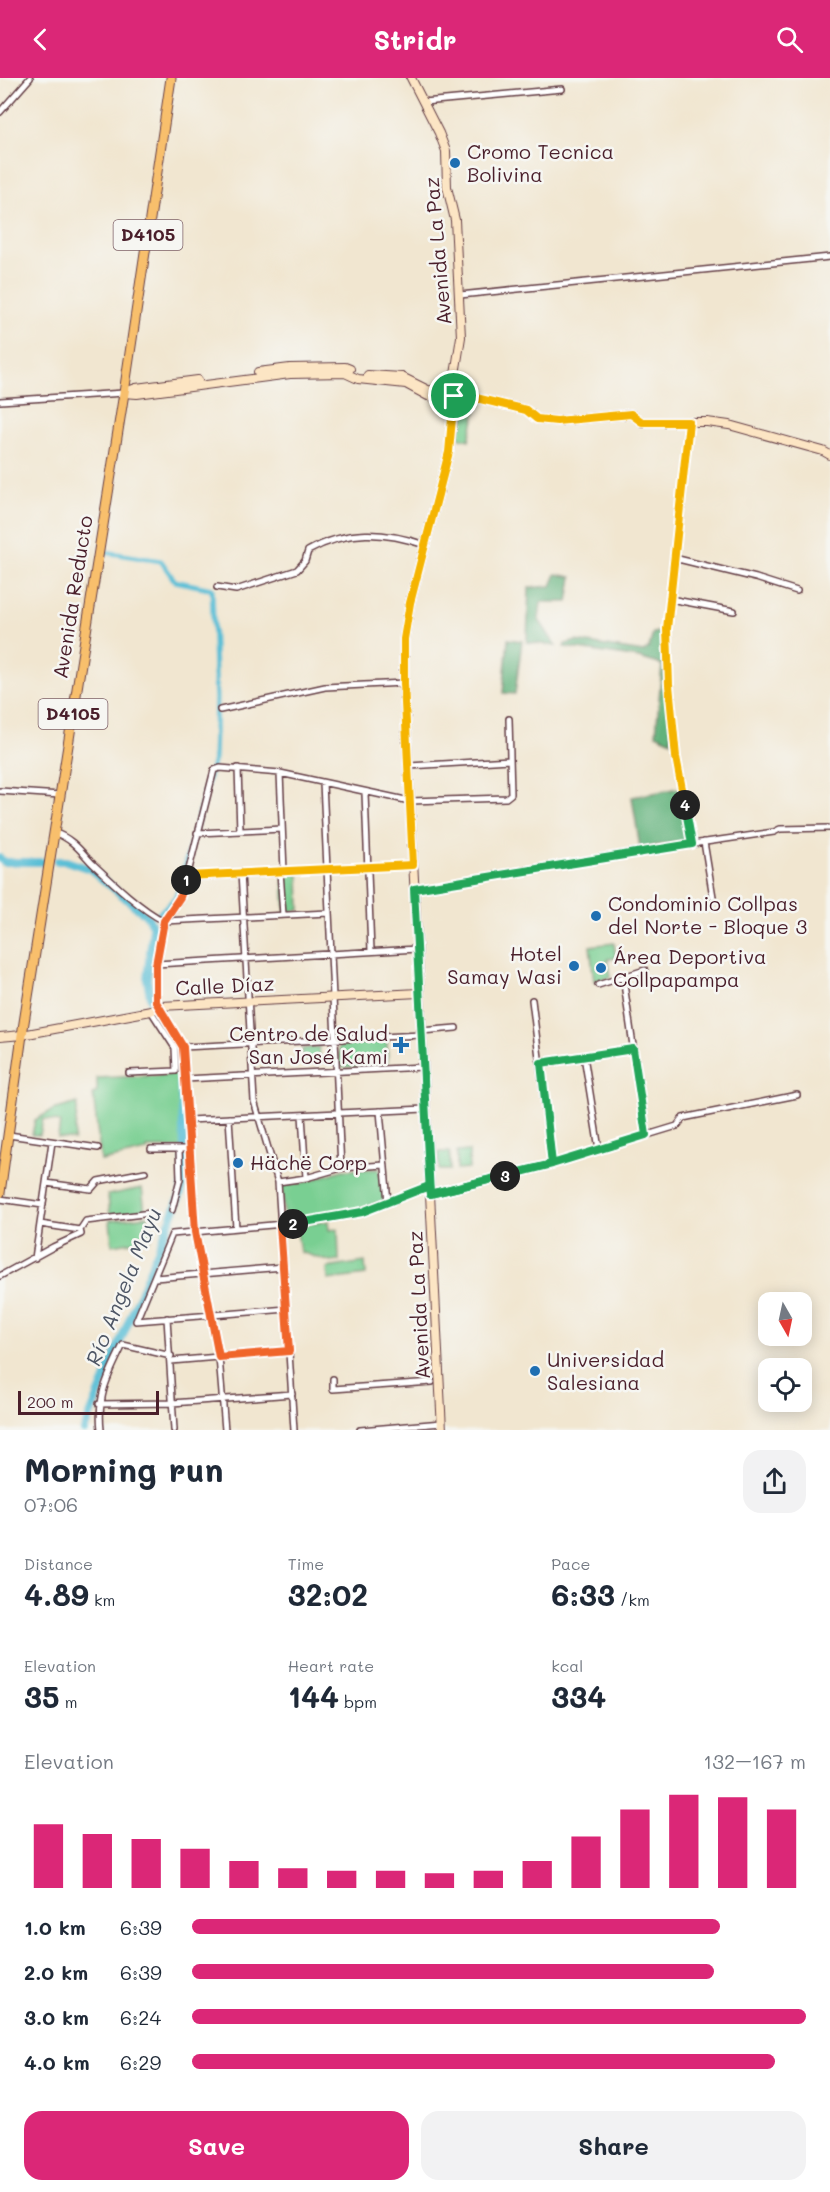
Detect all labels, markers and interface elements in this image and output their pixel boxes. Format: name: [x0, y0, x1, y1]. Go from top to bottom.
text: Stridr: [373, 22, 457, 57]
icon: back: [24, 23, 57, 56]
icon: search: [773, 23, 806, 56]
place label: Cromo Tecnica Bolivina: [467, 138, 614, 187]
marker: Cromo Tecnica Bolivina: [448, 156, 462, 170]
street label: Avenida La Paz: [418, 176, 456, 326]
road number: D4105: [114, 220, 182, 250]
pin: [428, 370, 479, 421]
icon: arrive: [437, 379, 470, 412]
street label: Avenida Reducto: [46, 513, 98, 680]
road number: D4105: [38, 699, 107, 729]
pin: 4: [670, 790, 700, 820]
text: 4: [680, 794, 690, 815]
pin: 1: [171, 865, 201, 895]
text: 1: [182, 869, 190, 890]
place label: Condominio Collpas del Norte - Bloque 3: [608, 890, 807, 939]
marker: Condominio Collpas del Norte - Bloque 3: [589, 909, 603, 923]
place label: Hotel Samay Wasi: [447, 940, 562, 989]
place label: Área Deportiva Collpapampa: [613, 943, 766, 992]
marker: Hotel Samay Wasi: [567, 959, 581, 973]
marker: Área Deportiva Collpapampa: [594, 961, 608, 975]
street label: Calle Díaz: [175, 969, 275, 1001]
place label: Centro de Salud San José Kami: [229, 1020, 388, 1069]
marker: Centro de Salud San José Kami: [392, 1036, 410, 1054]
place label: Hächë Corp: [250, 1149, 367, 1175]
marker: Hächë Corp: [231, 1156, 245, 1170]
pin: 3: [490, 1161, 520, 1191]
text: 3: [500, 1165, 510, 1186]
water label: Río Angela Mayu: [79, 1204, 167, 1369]
pin: 2: [278, 1209, 308, 1239]
text: 2: [289, 1213, 297, 1234]
street label: Avenida La Paz: [401, 1230, 435, 1380]
north arrow: [758, 1292, 812, 1346]
map controls: [758, 1292, 812, 1412]
place label: Universidad Salesiana: [547, 1346, 664, 1395]
button: locate: [758, 1358, 812, 1412]
marker: Universidad Salesiana: [528, 1364, 542, 1378]
scale bar: [18, 1388, 159, 1416]
text: 200 m: [27, 1391, 74, 1412]
text: Morning run: [24, 1447, 224, 1490]
button: share: [743, 1450, 806, 1513]
text: 07:06: [24, 1491, 78, 1517]
text: Distance: [24, 1553, 93, 1574]
text: Time: [288, 1553, 324, 1574]
text: Pace: [551, 1553, 590, 1574]
text: 4.89: [24, 1574, 89, 1614]
text: 32:02: [288, 1574, 368, 1614]
text: 6:33: [551, 1574, 615, 1614]
text: km: [89, 1589, 115, 1610]
text: /km: [615, 1589, 650, 1610]
text: Elevation: [24, 1655, 96, 1676]
text: Heart rate: [288, 1655, 374, 1676]
text: kcal: [551, 1655, 583, 1676]
text: 35: [24, 1676, 60, 1716]
text: 144: [288, 1676, 339, 1716]
text: 334: [551, 1676, 606, 1716]
text: m: [60, 1691, 77, 1712]
text: bpm: [339, 1691, 377, 1712]
text: Elevation: [24, 1748, 114, 1774]
text: 132–167 m: [703, 1748, 806, 1774]
text: 1.0 km: [24, 1914, 86, 1940]
text: 6:39: [120, 1914, 162, 1940]
text: 2.0 km: [24, 1959, 88, 1985]
text: 6:39: [120, 1959, 162, 1985]
text: 3.0 km: [24, 2004, 89, 2030]
text: 6:24: [120, 2004, 161, 2030]
text: 4.0 km: [24, 2049, 90, 2075]
text: 6:29: [120, 2049, 161, 2075]
button: Save: [24, 2111, 409, 2180]
button: Share: [421, 2111, 806, 2180]

